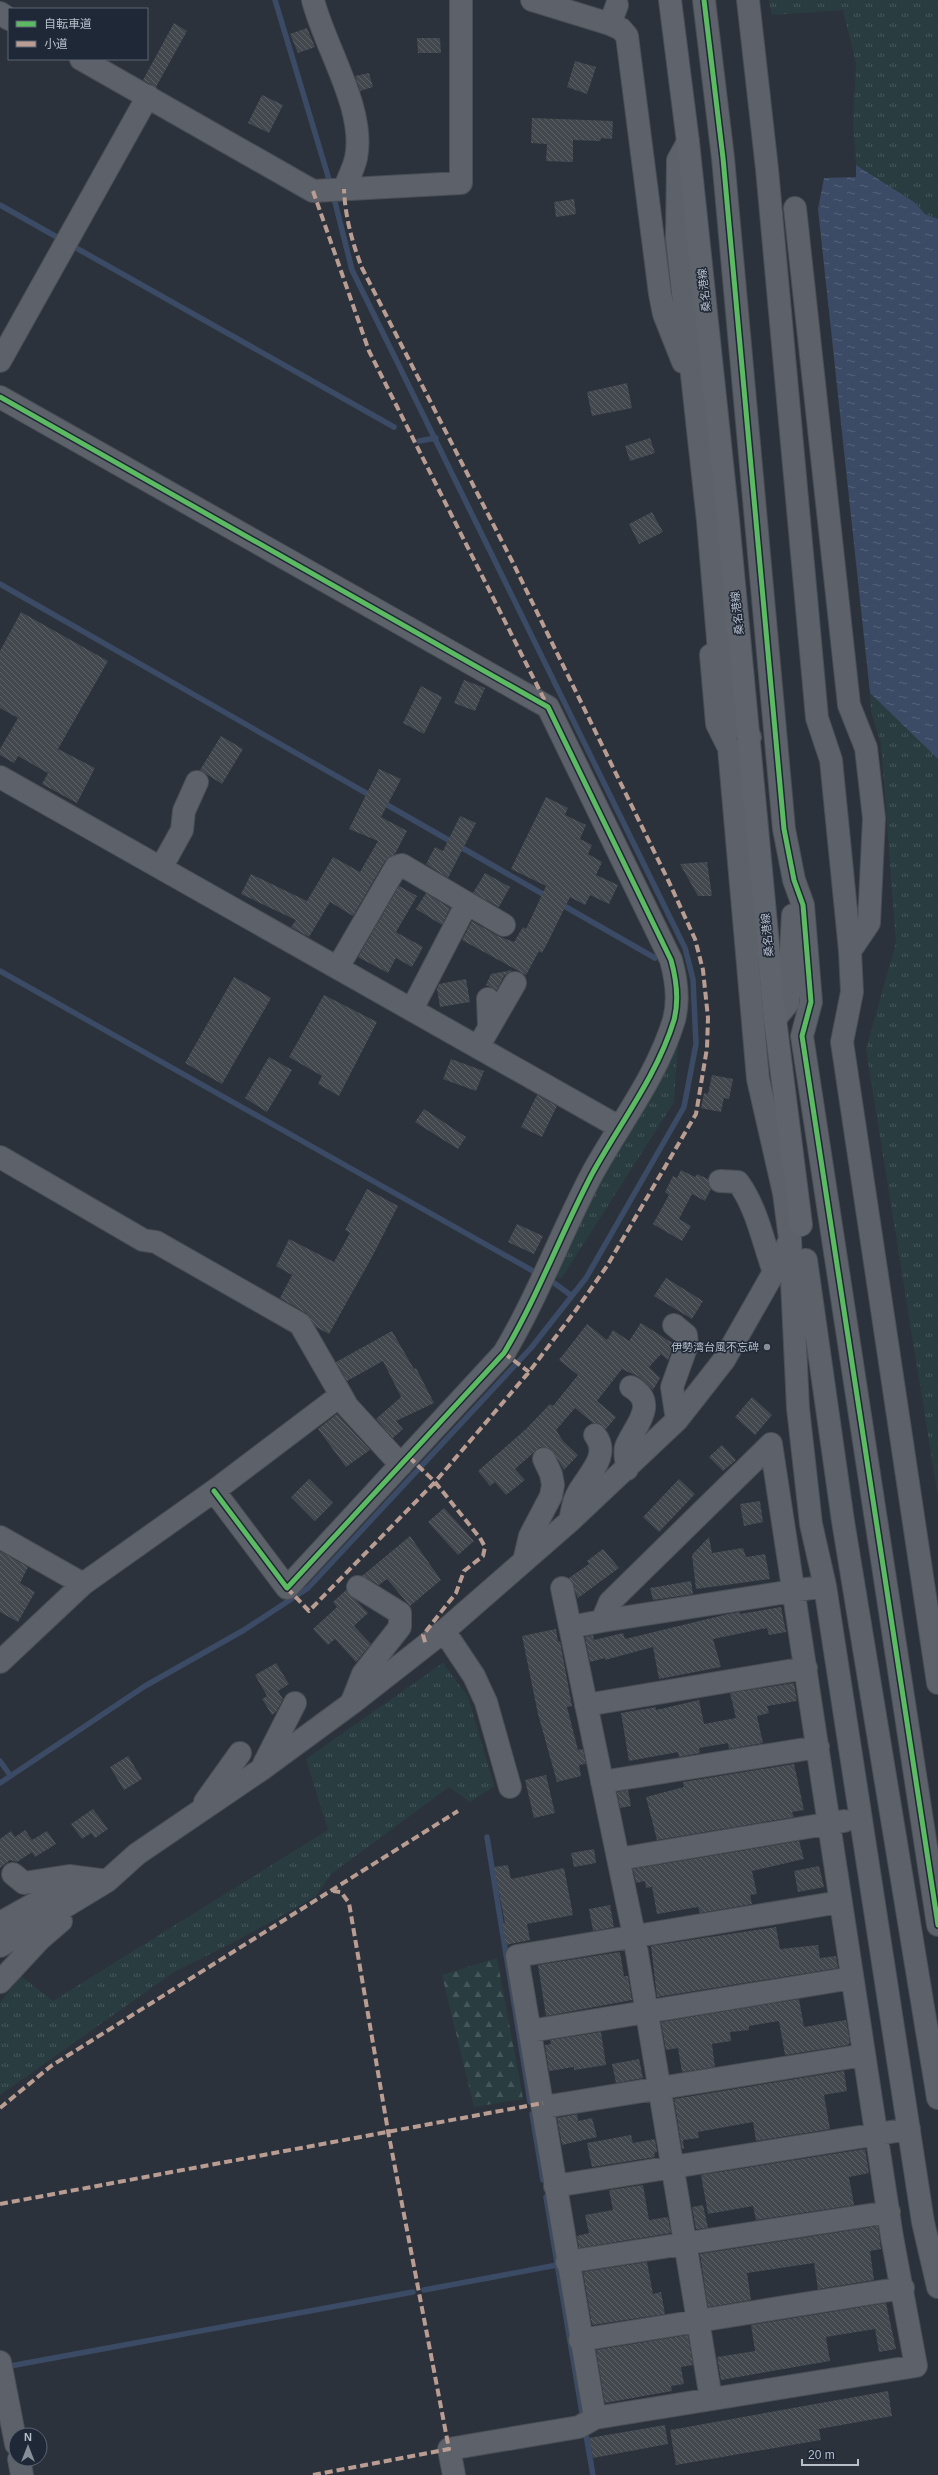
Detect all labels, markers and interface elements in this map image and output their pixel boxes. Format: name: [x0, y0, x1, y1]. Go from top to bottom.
legend: [8, 8, 148, 60]
text: 自転車道: [44, 17, 92, 31]
text: 小道: [44, 37, 68, 51]
street label: 桑名港線: [696, 267, 712, 313]
street label: 桑名港線: [729, 590, 745, 636]
street label: 桑名港線: [759, 913, 775, 957]
place label: 伊勢湾台風不忘碑: [671, 1341, 759, 1353]
marker: 伊勢湾台風不忘碑: [762, 1342, 772, 1352]
north arrow: [8, 2427, 48, 2467]
text: N: [24, 2431, 32, 2443]
scale bar: [802, 2441, 858, 2467]
text: 20 m: [808, 2448, 835, 2462]

